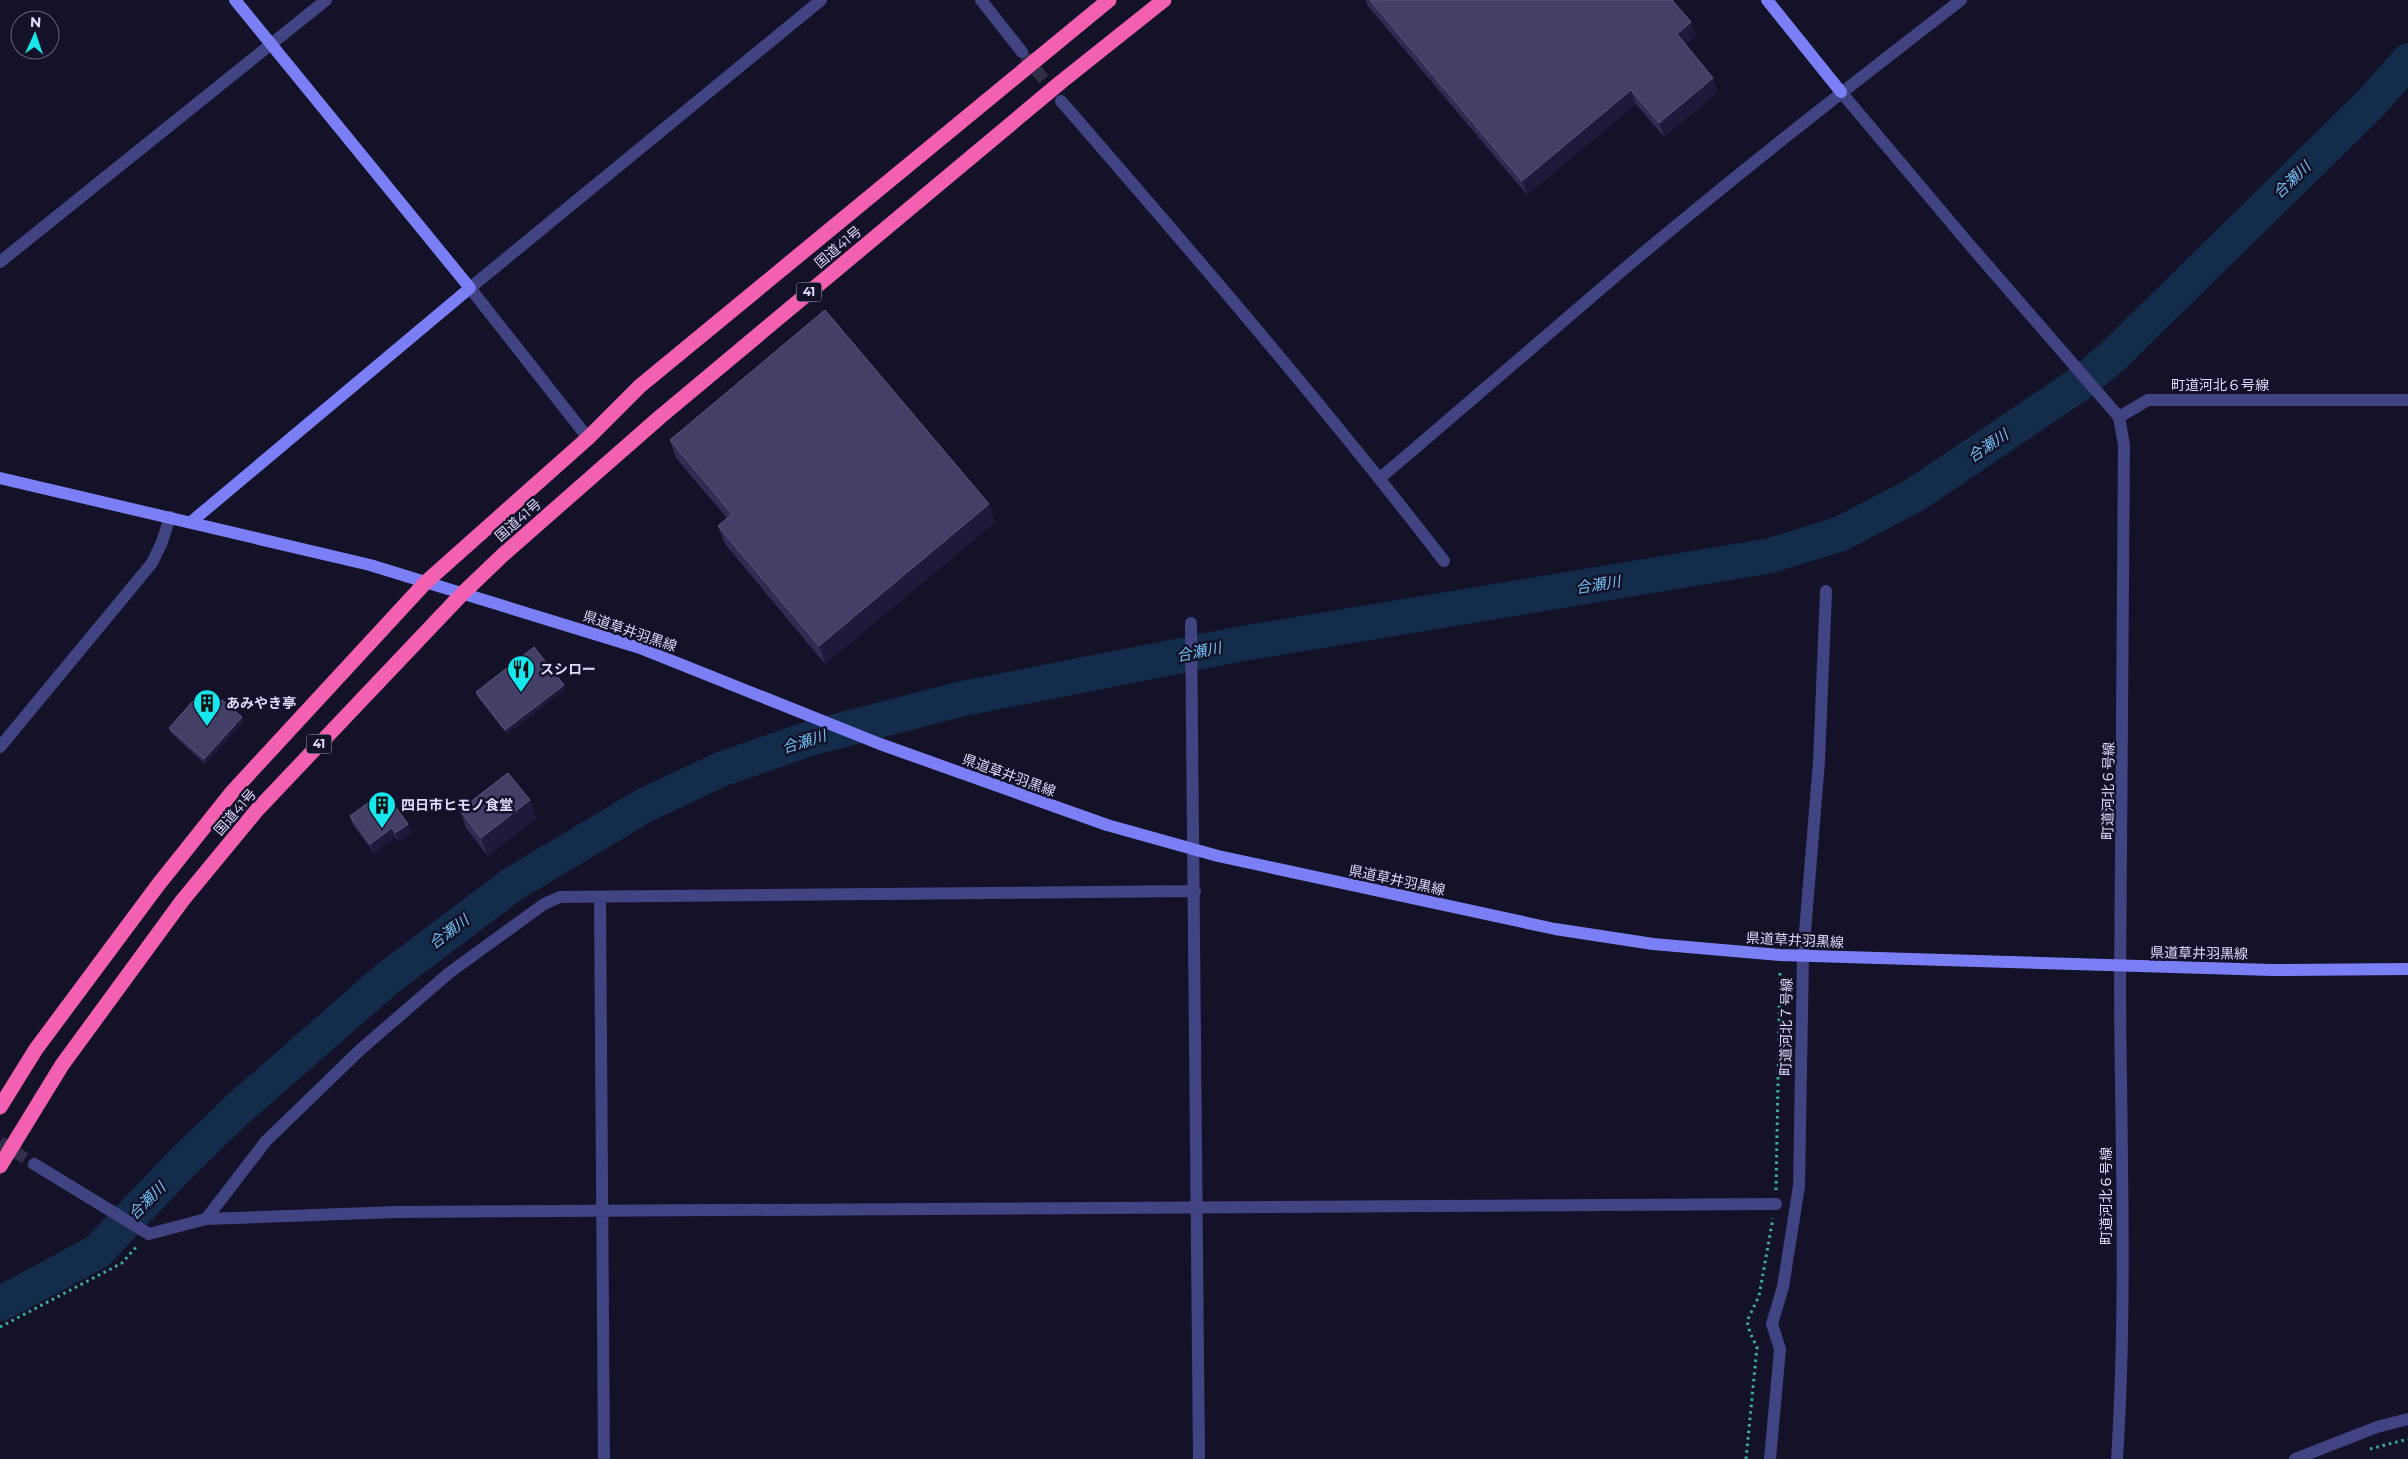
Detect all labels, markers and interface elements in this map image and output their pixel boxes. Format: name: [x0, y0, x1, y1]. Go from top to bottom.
north arrow: [10, 10, 60, 60]
text: N: [30, 13, 42, 31]
water label: 合瀬川: [2269, 156, 2316, 202]
street label: 国道41号: [811, 222, 865, 272]
road number: 41: [796, 282, 822, 302]
street label: 町道河北６号線: [2171, 376, 2269, 394]
water label: 合瀬川: [1964, 424, 2013, 466]
street label: 国道41号: [491, 495, 545, 545]
water label: 合瀬川: [1574, 571, 1624, 597]
street label: 県道草井羽黒線: [581, 607, 679, 655]
water label: 合瀬川: [1175, 638, 1225, 665]
restaurant icon: スシロー: [506, 654, 536, 693]
place label: スシロー: [540, 660, 596, 678]
building icon: あみやき亭: [192, 688, 222, 727]
place label: あみやき亭: [226, 694, 296, 712]
water label: 合瀬川: [780, 725, 830, 757]
road number: 41: [306, 734, 332, 754]
street label: 町道河北６号線: [2098, 742, 2118, 840]
street label: 県道草井羽黒線: [960, 750, 1058, 800]
street label: 国道41号: [210, 785, 260, 839]
building icon: 四日市ヒモノ食堂: [367, 790, 397, 829]
place label: 四日市ヒモノ食堂: [401, 796, 513, 814]
street label: 県道草井羽黒線: [1347, 861, 1447, 899]
water label: 合瀬川: [425, 909, 474, 953]
street label: 県道草井羽黒線: [1746, 928, 1844, 952]
street label: 県道草井羽黒線: [2150, 943, 2248, 963]
street label: 町道河北７号線: [1776, 978, 1796, 1076]
street label: 町道河北６号線: [2097, 1147, 2115, 1245]
water label: 合瀬川: [124, 1177, 171, 1223]

